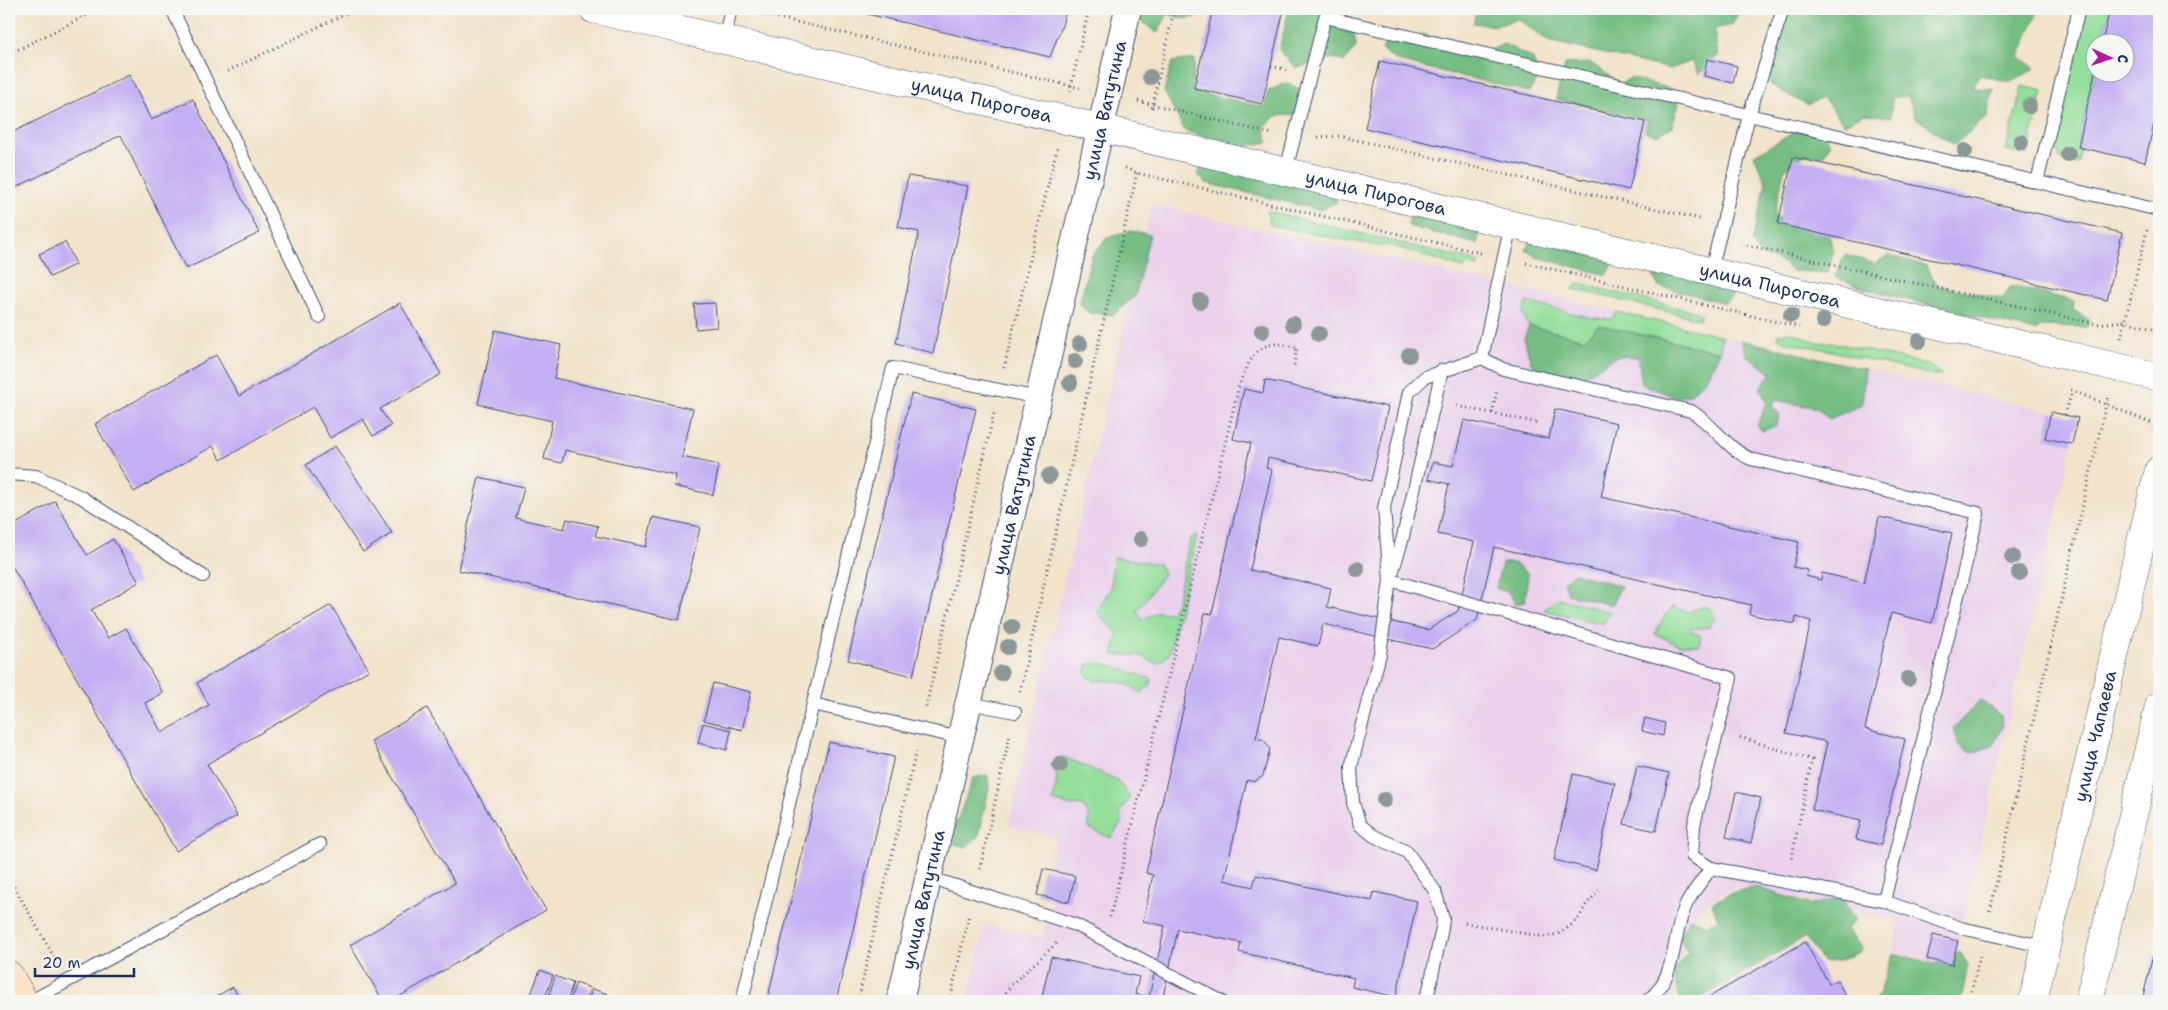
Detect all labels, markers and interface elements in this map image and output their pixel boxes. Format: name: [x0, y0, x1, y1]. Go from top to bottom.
north arrow: [2086, 32, 2136, 82]
street label: улица Ватутина: [1077, 38, 1132, 183]
text: С: [2114, 54, 2132, 63]
street label: улица Пирогова: [909, 72, 1054, 128]
street label: улица Пирогова: [1303, 165, 1448, 221]
street label: улица Пирогова: [1697, 257, 1843, 314]
street label: улица Ватутина: [986, 433, 1042, 577]
street label: улица Чапаева: [2068, 668, 2122, 804]
street label: улица Ватутина: [896, 827, 951, 972]
scale bar: [35, 945, 134, 977]
text: 20 m: [42, 953, 81, 973]

